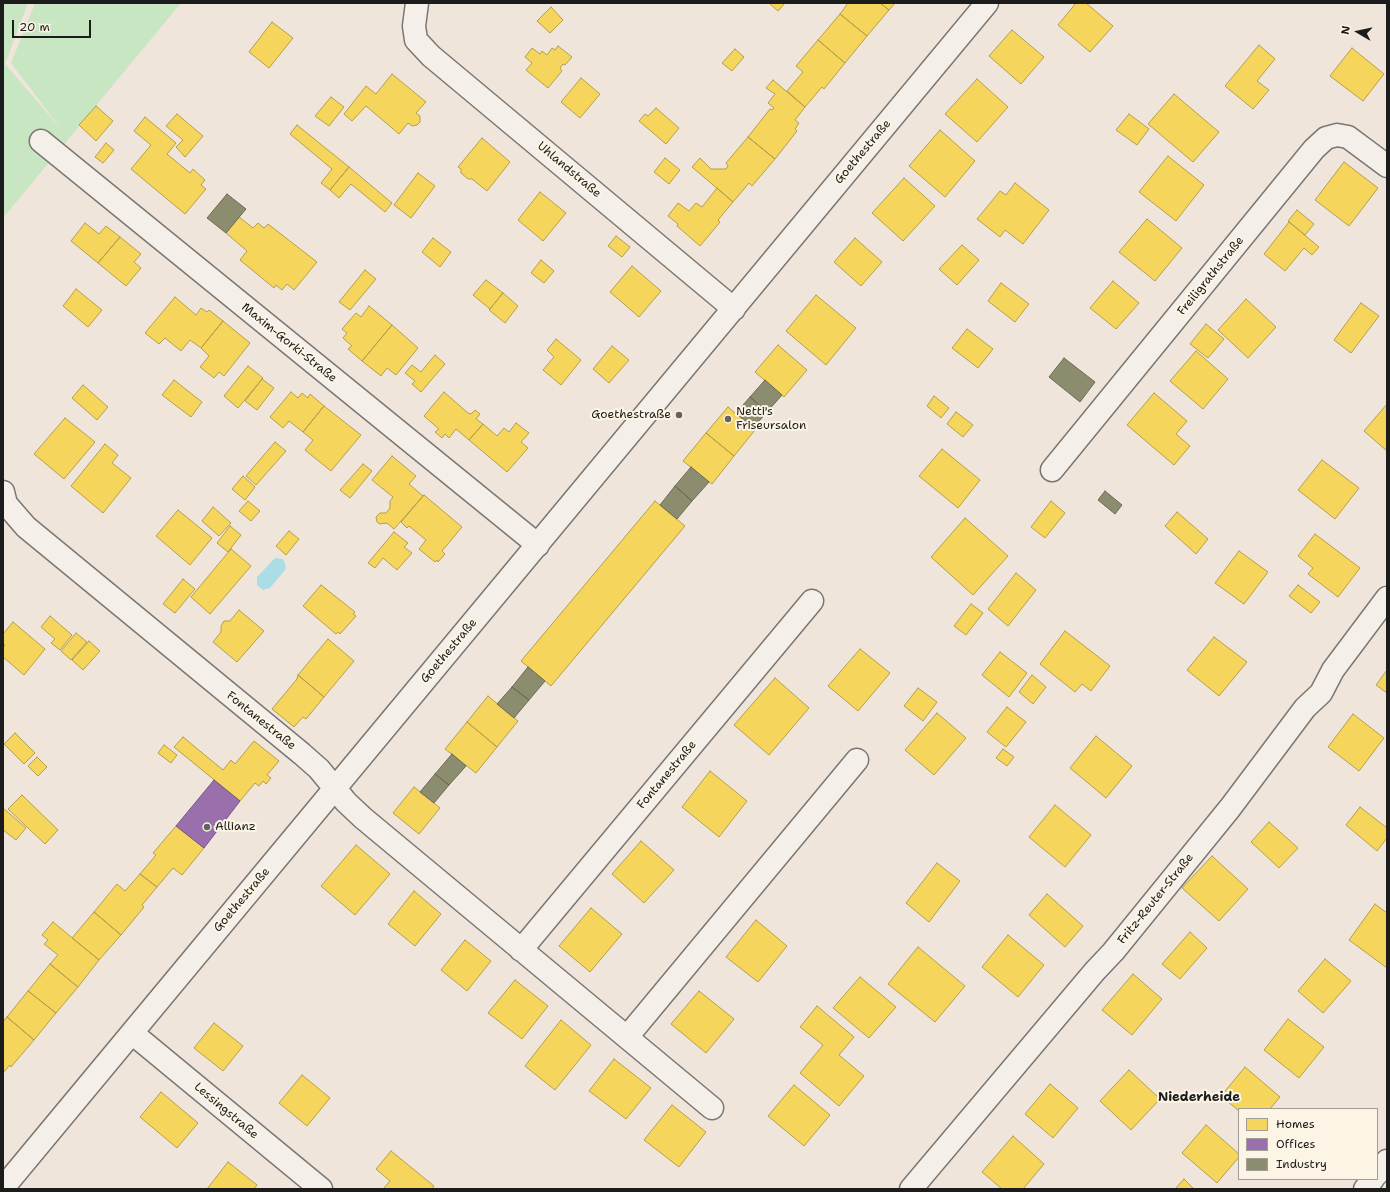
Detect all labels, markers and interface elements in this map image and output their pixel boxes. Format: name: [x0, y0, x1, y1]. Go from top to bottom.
scale bar: [14, 12, 93, 38]
north arrow: [1338, 12, 1378, 52]
text: 20 m: [19, 19, 50, 35]
text: N: [1338, 25, 1354, 36]
street label: Goethestraße: [832, 117, 894, 187]
street label: Uhlandstraße: [534, 139, 604, 201]
street label: Freiligrathstraße: [1175, 234, 1247, 318]
street label: Maxim-Gorki-Straße: [239, 300, 339, 386]
place label: Netti's Friseursalon: [736, 405, 806, 433]
place label: Goethestraße: [591, 408, 671, 422]
marker: Goethestraße: [674, 410, 684, 420]
marker: Netti's Friseursalon: [723, 414, 733, 424]
street label: Goethestraße: [418, 616, 480, 686]
street label: Fontanestraße: [224, 689, 298, 753]
street label: Fontanestraße: [634, 738, 700, 812]
place label: Allianz: [215, 820, 256, 834]
marker: Allianz: [202, 822, 212, 832]
street label: Fritz-Reuter-Straße: [1115, 851, 1197, 947]
street label: Goethestraße: [211, 865, 273, 935]
street label: Lessingstraße: [191, 1080, 261, 1142]
district label: Niederheide: [1158, 1090, 1240, 1106]
legend: [1238, 1108, 1378, 1180]
text: Homes: [1276, 1116, 1315, 1132]
text: Offices: [1276, 1136, 1316, 1152]
text: Industry: [1276, 1156, 1327, 1172]

